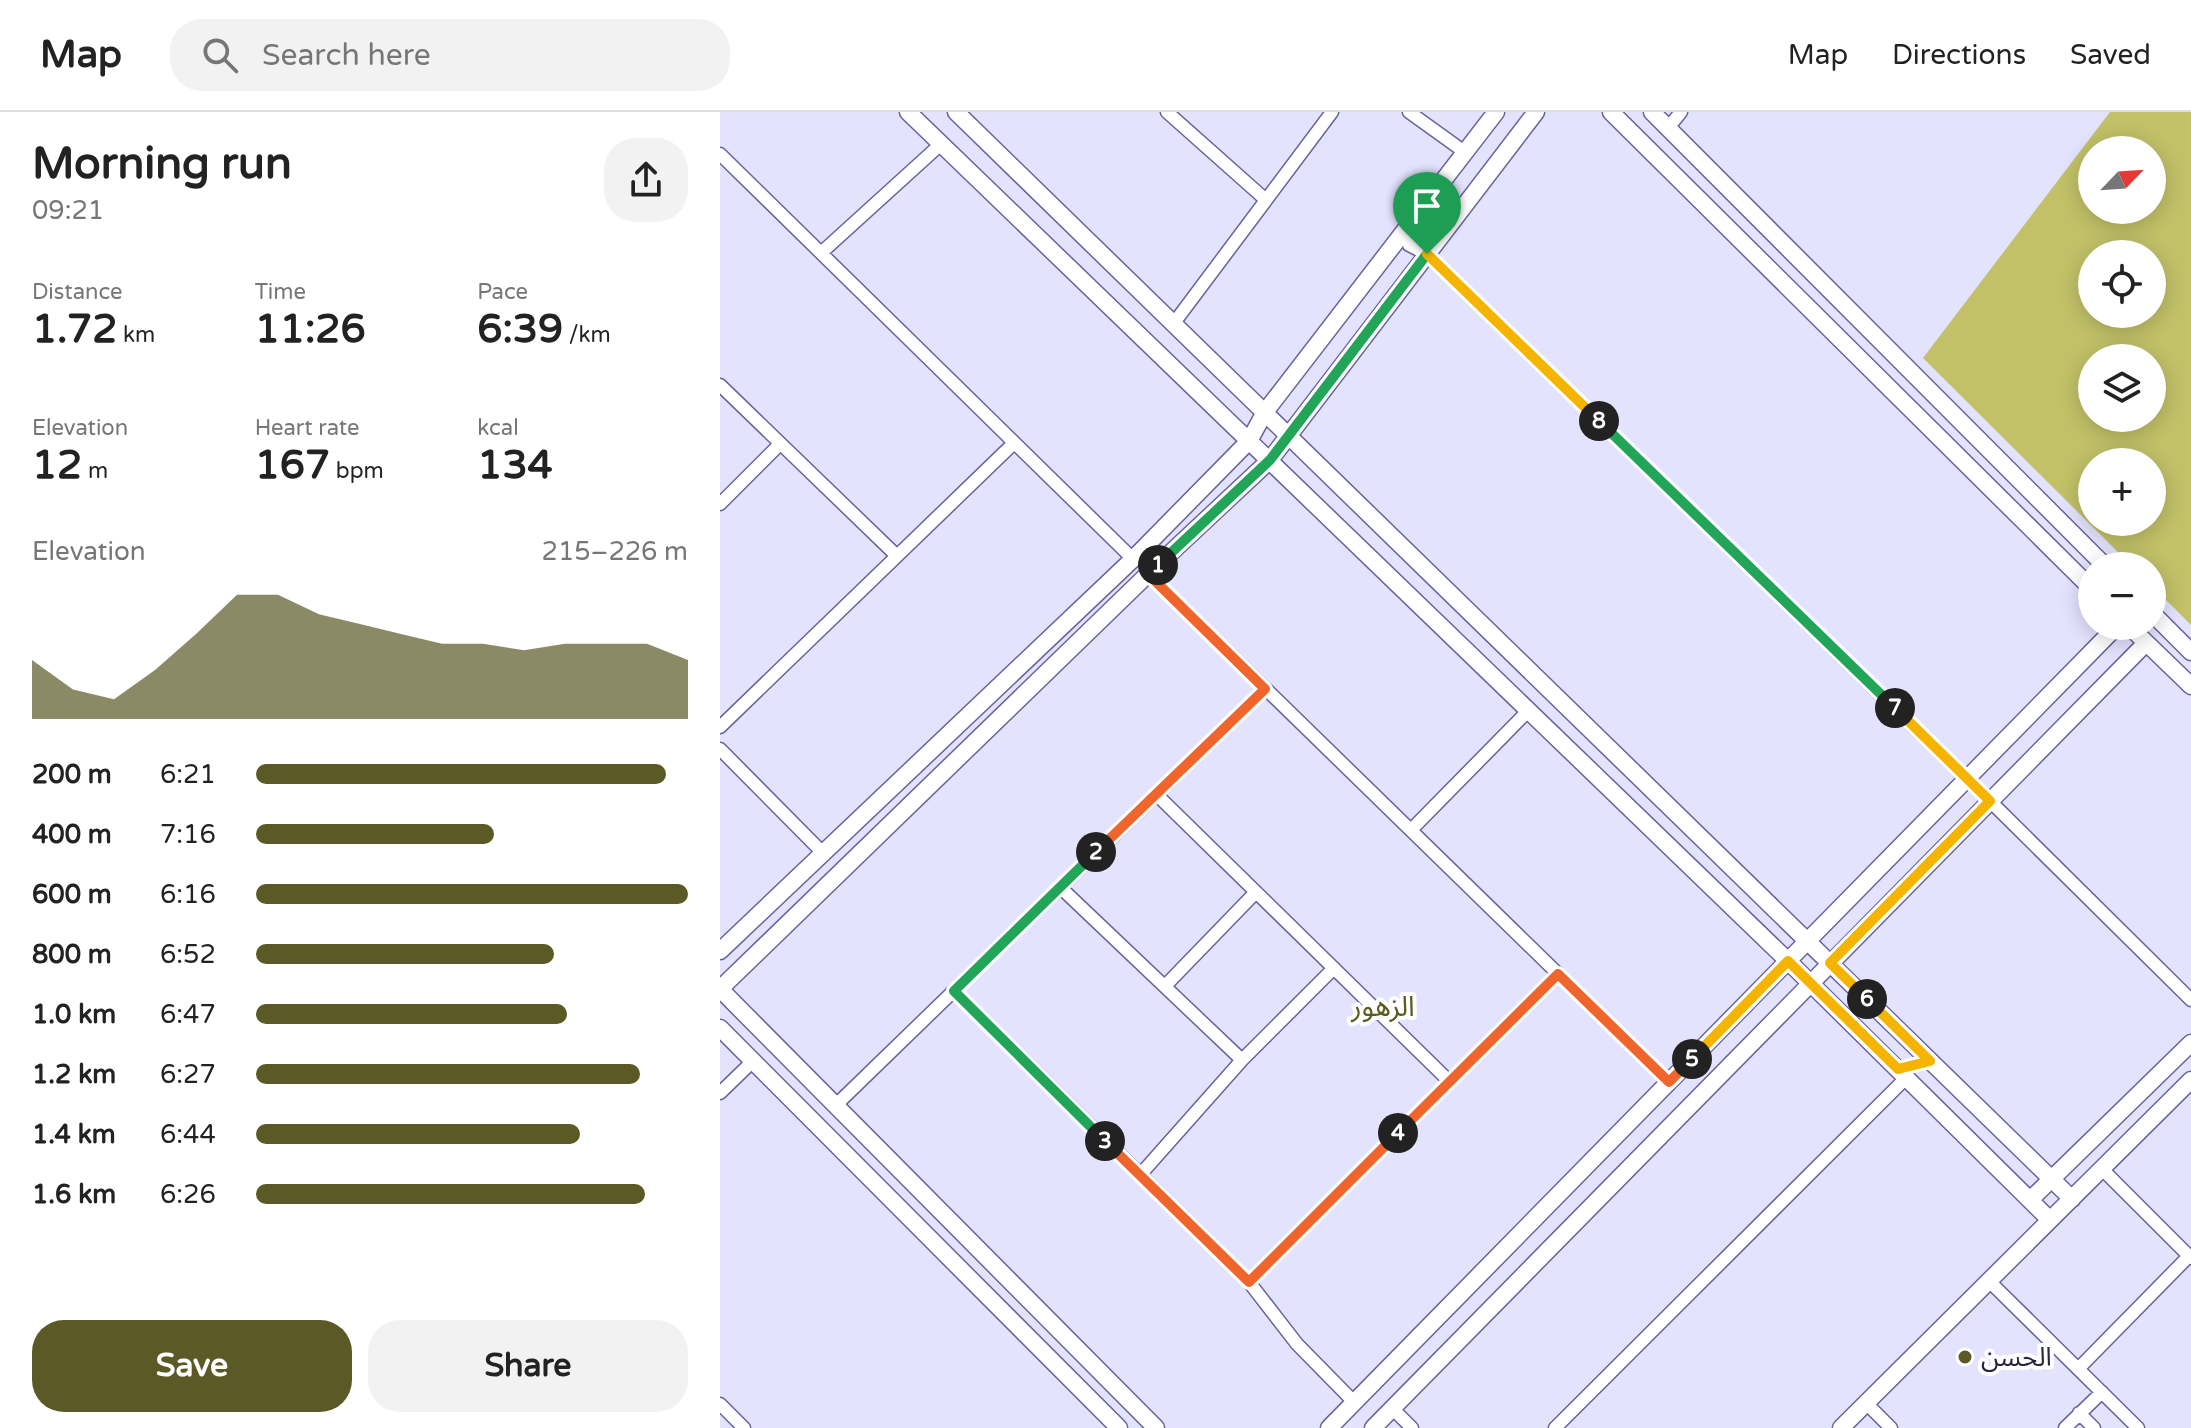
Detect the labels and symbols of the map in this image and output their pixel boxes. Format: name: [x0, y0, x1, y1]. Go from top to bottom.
north arrow: [2078, 136, 2166, 224]
pin: [1393, 172, 1461, 254]
pin: 8: [1579, 401, 1619, 441]
pin: 1: [1138, 545, 1178, 585]
pin: 7: [1875, 688, 1915, 728]
pin: 2: [1076, 832, 1116, 872]
pin: 6: [1847, 979, 1887, 1019]
district label: الزهور: [1350, 990, 1415, 1024]
pin: 5: [1672, 1039, 1712, 1079]
pin: 4: [1378, 1113, 1418, 1153]
pin: 3: [1085, 1121, 1125, 1161]
place label: الحسن: [1981, 1342, 2052, 1373]
marker: الحسن: [1956, 1348, 1974, 1366]

